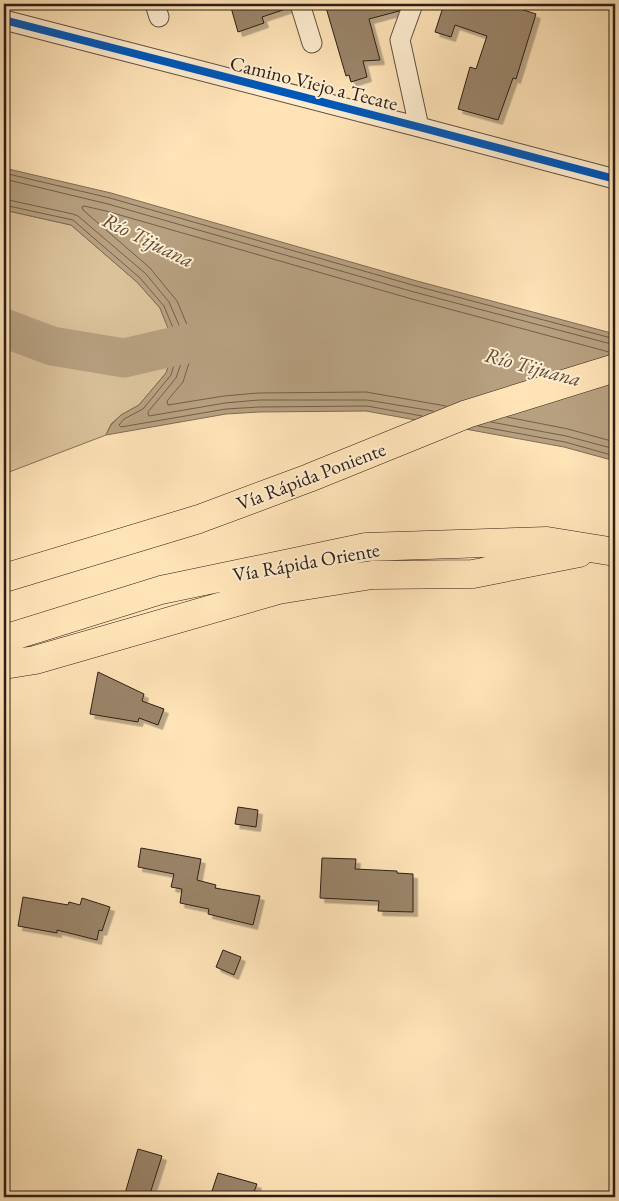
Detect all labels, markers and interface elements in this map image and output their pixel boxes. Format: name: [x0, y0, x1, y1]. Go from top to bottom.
street label: Camino Viejo a Tecate: [227, 50, 401, 116]
water label: Río Tijuana: [98, 206, 198, 273]
water label: Río Tijuana: [482, 341, 584, 392]
street label: Vía Rápida Poniente: [233, 436, 389, 516]
street label: Vía Rápida Oriente: [230, 536, 382, 588]

